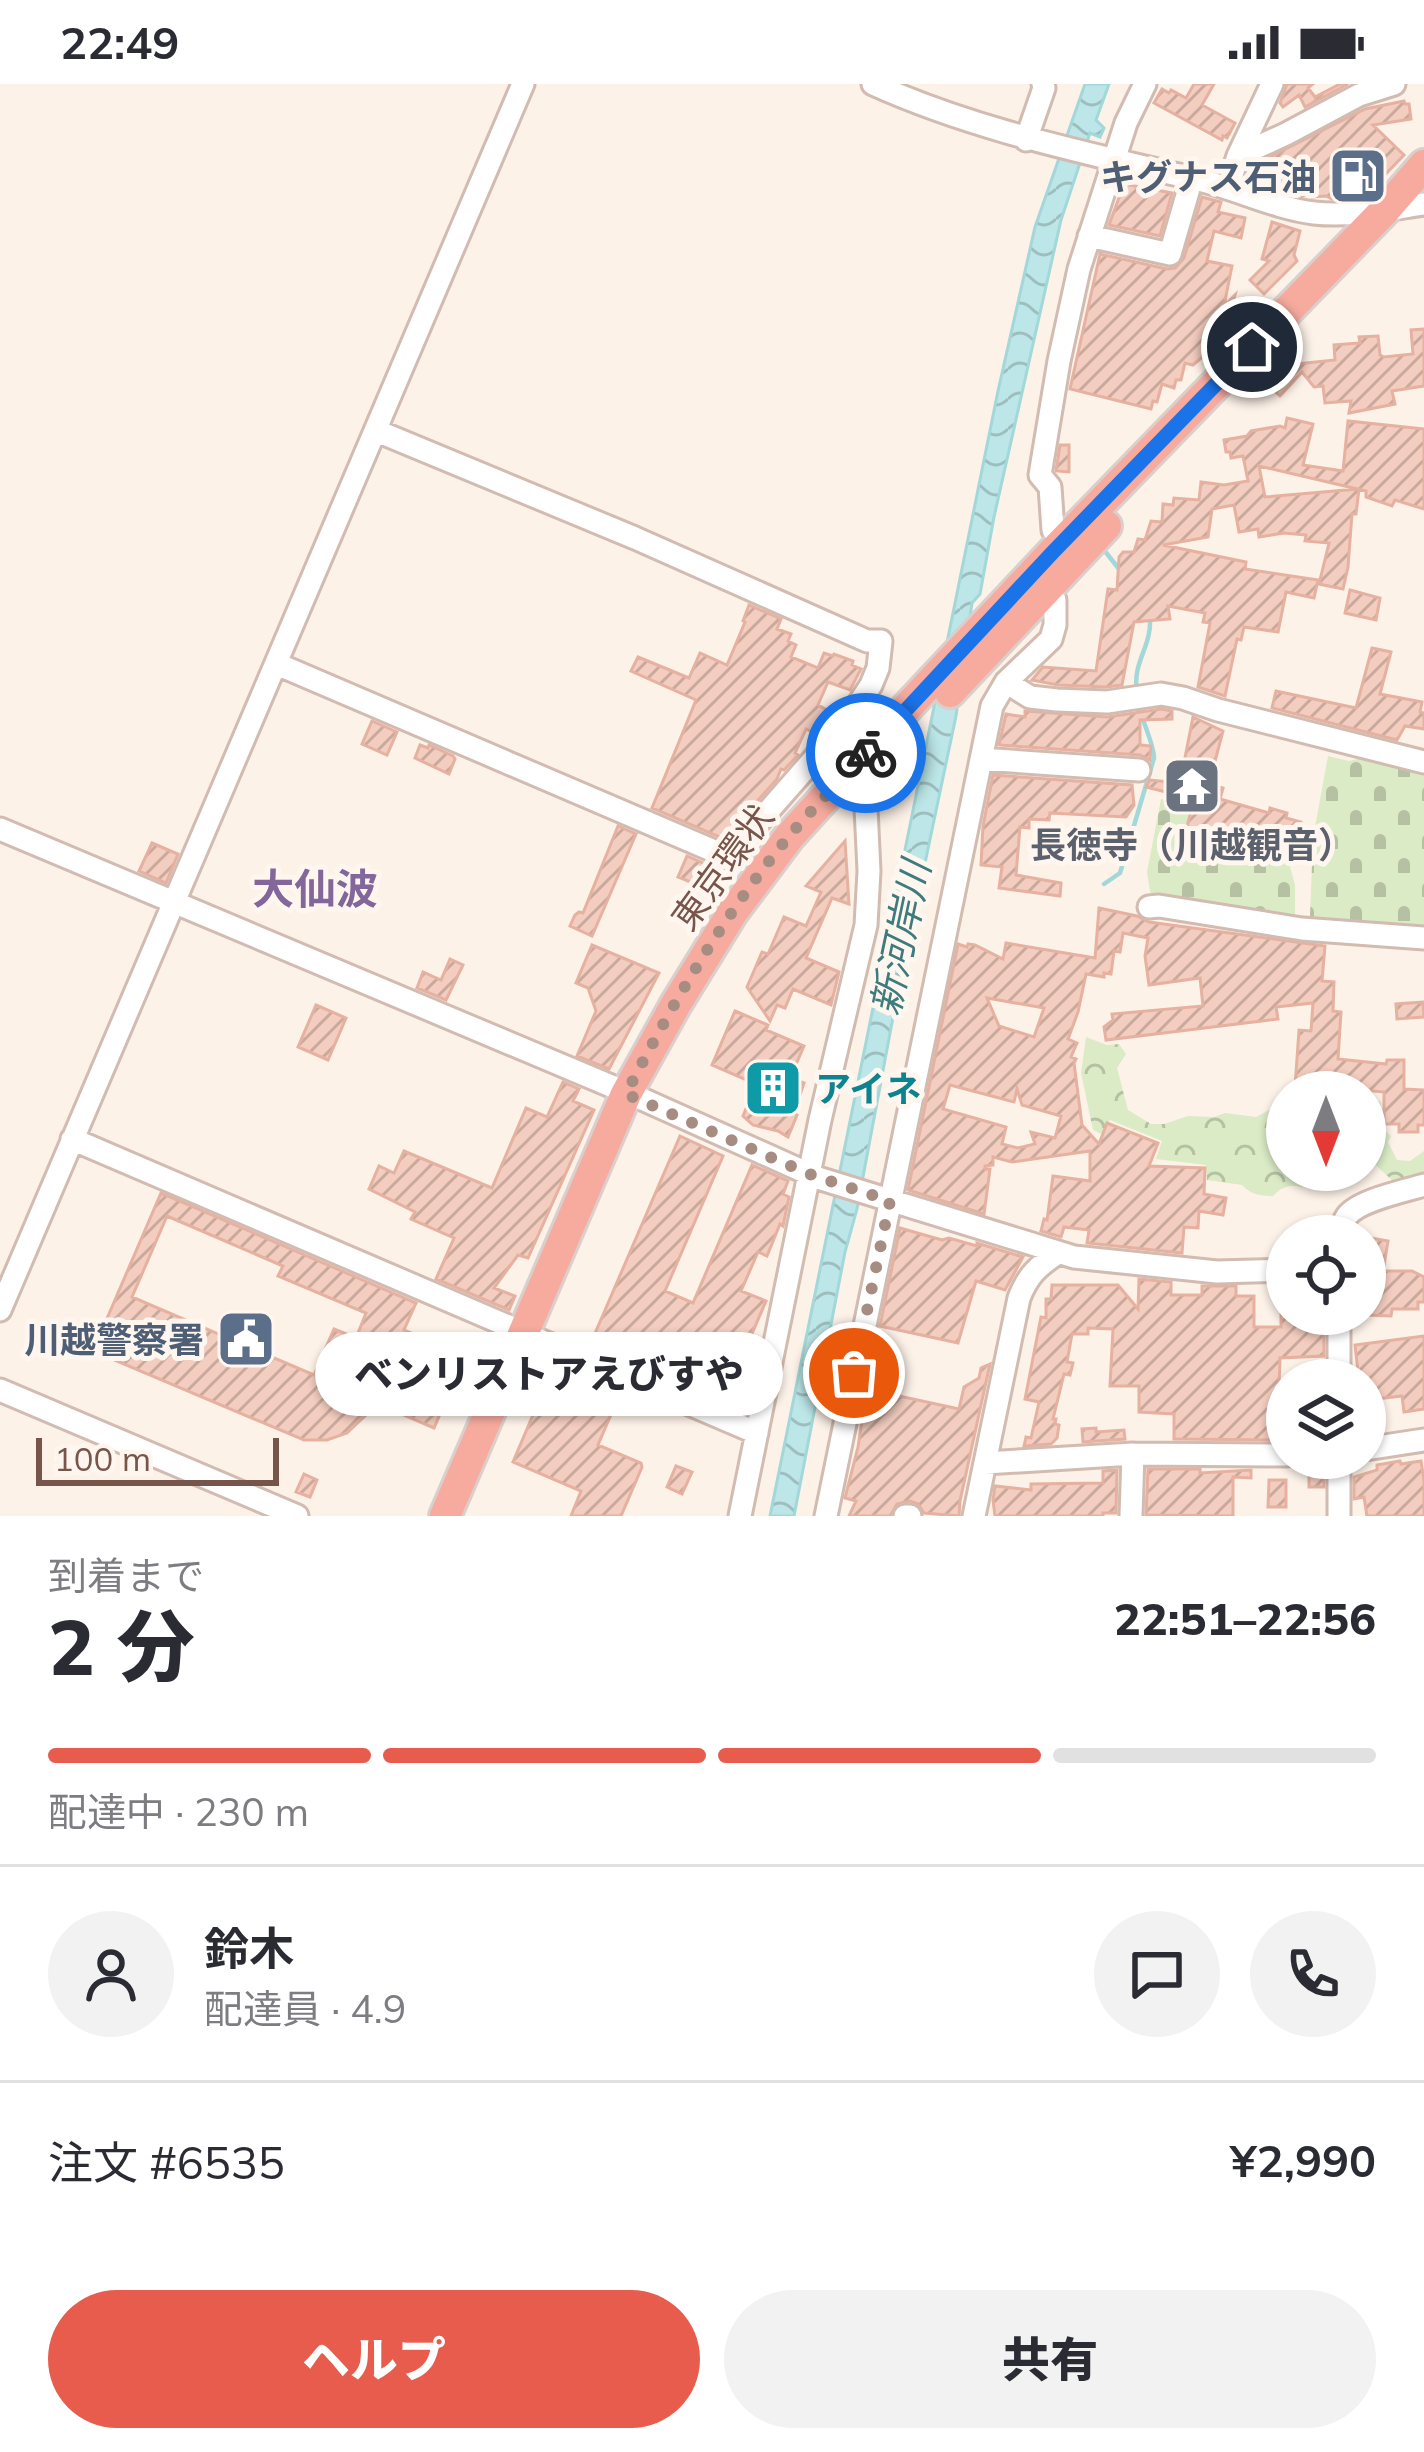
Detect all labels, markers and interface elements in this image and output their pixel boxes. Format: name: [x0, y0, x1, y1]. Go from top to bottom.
text: 22:49: [60, 14, 179, 70]
fuel station icon: キグナス石油: [1327, 145, 1389, 207]
place label: キグナス石油: [1100, 154, 1316, 199]
pin: [1201, 296, 1303, 398]
icon: home: [1219, 314, 1285, 380]
courier: [806, 693, 926, 813]
icon: bike: [833, 720, 899, 786]
temple icon: 長徳寺（川越観音）: [1161, 755, 1223, 817]
street label: 東京環状: [661, 796, 783, 938]
place label: 長徳寺（川越観音）: [1030, 822, 1354, 867]
water label: 新河岸川: [860, 853, 941, 1019]
district label: 大仙波: [252, 862, 378, 915]
building icon: アイネ: [742, 1057, 804, 1119]
place label: アイネ: [815, 1066, 921, 1111]
north arrow: [1266, 1071, 1386, 1191]
map controls: [1266, 1071, 1386, 1479]
button: locate: [1266, 1215, 1386, 1335]
public building icon: 川越警察署: [215, 1308, 277, 1370]
place label: 川越警察署: [24, 1317, 204, 1362]
pin: [803, 1322, 905, 1424]
callout: ベンリストアえびすや: [314, 1331, 782, 1415]
icon: bag: [821, 1340, 887, 1406]
text: ベンリストアえびすや: [354, 1349, 744, 1398]
button: layers: [1266, 1359, 1386, 1479]
scale bar: [36, 1432, 279, 1485]
text: 100 m: [54, 1438, 151, 1479]
text: 到着まで: [48, 1551, 204, 1600]
text: 22:51–22:56: [1114, 1590, 1376, 1646]
text: 2 分: [48, 1597, 195, 1695]
text: 配達中 · 230 m: [48, 1787, 309, 1836]
button: person: [48, 1911, 174, 2037]
button: chat: [1094, 1911, 1220, 2037]
button: phone: [1250, 1911, 1376, 2037]
text: 鈴木: [204, 1920, 294, 1976]
text: 配達員 · 4.9: [204, 1984, 406, 2033]
text: ¥2,990: [1230, 2132, 1376, 2188]
text: 注文 #6535: [48, 2134, 285, 2190]
button: ヘルプ: [48, 2290, 700, 2428]
button: 共有: [724, 2290, 1376, 2428]

